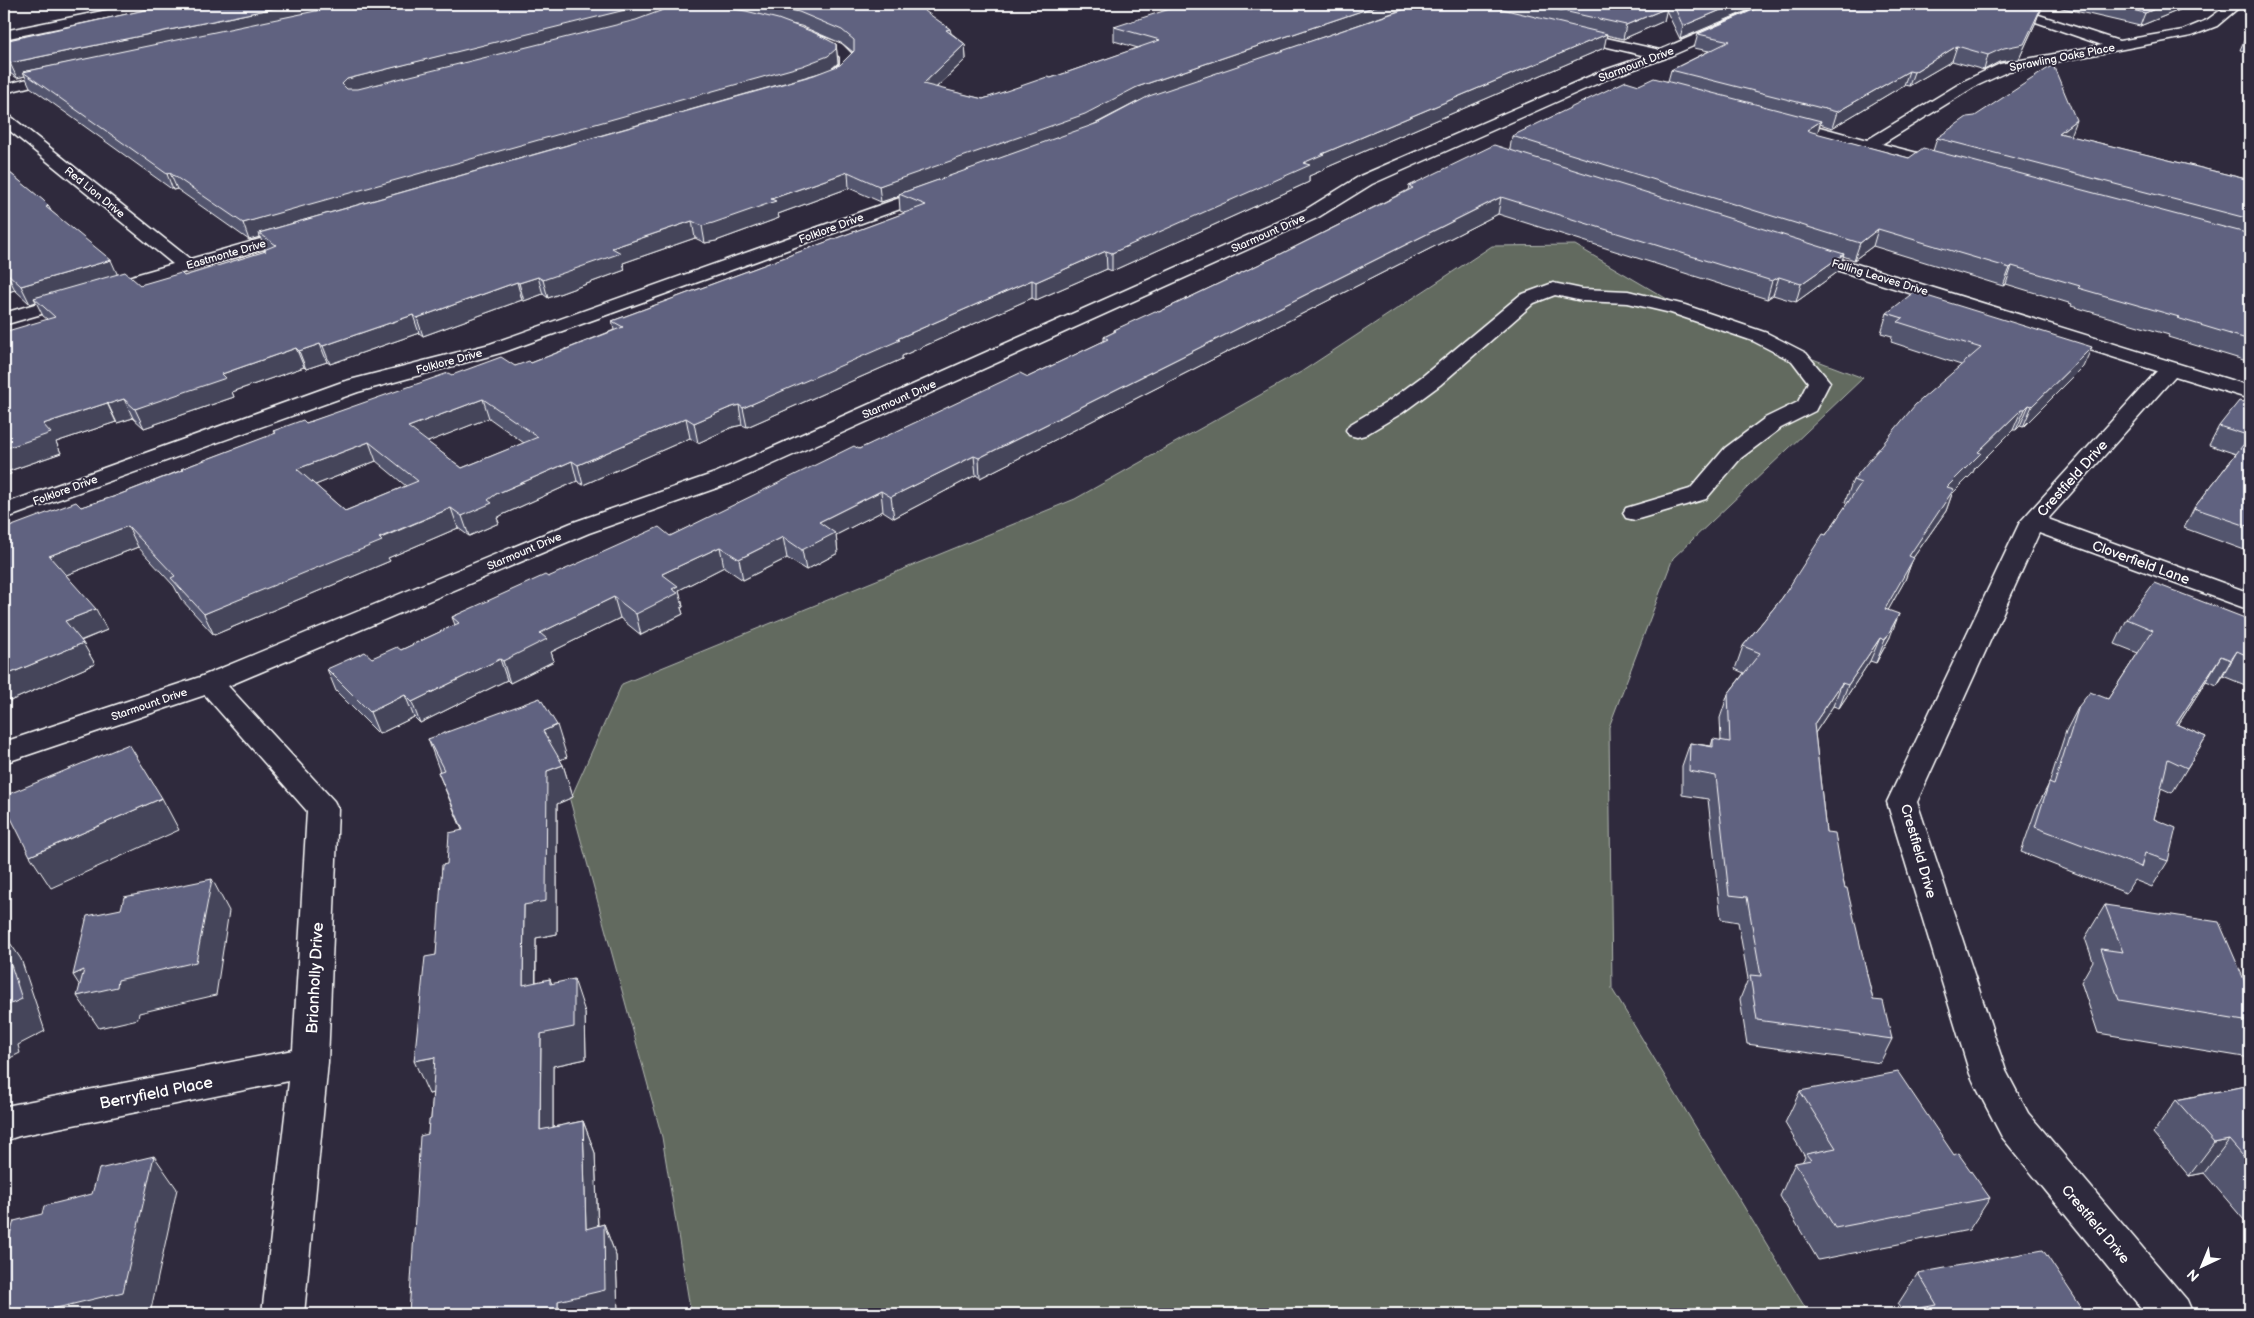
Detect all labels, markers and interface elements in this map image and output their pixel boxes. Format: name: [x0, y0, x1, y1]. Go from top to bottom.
street label: Sprawling Oaks Place: [2008, 41, 2116, 74]
street label: Starmount Drive: [1597, 44, 1676, 85]
street label: Red Lion Drive: [62, 164, 128, 221]
street label: Folklore Drive: [797, 211, 866, 246]
street label: Starmount Drive: [1229, 211, 1308, 256]
street label: Eastmonte Drive: [185, 237, 268, 272]
street label: Falling Leaves Drive: [1830, 257, 1930, 298]
street label: Folklore Drive: [415, 346, 484, 377]
street label: Starmount Drive: [860, 377, 939, 422]
street label: Crestfield Drive: [2034, 437, 2111, 520]
street label: Folklore Drive: [31, 473, 100, 508]
street label: Starmount Drive: [485, 530, 564, 573]
street label: Cloverfield Lane: [2090, 537, 2192, 588]
street label: Starmount Drive: [109, 685, 189, 724]
street label: Crestfield Drive: [1897, 802, 1940, 900]
street label: Brianholly Drive: [303, 921, 328, 1034]
street label: Berryfield Place: [98, 1073, 215, 1114]
street label: Crestfield Drive: [2058, 1182, 2133, 1267]
north arrow: [2176, 1240, 2226, 1290]
text: N: [2184, 1265, 2203, 1285]

